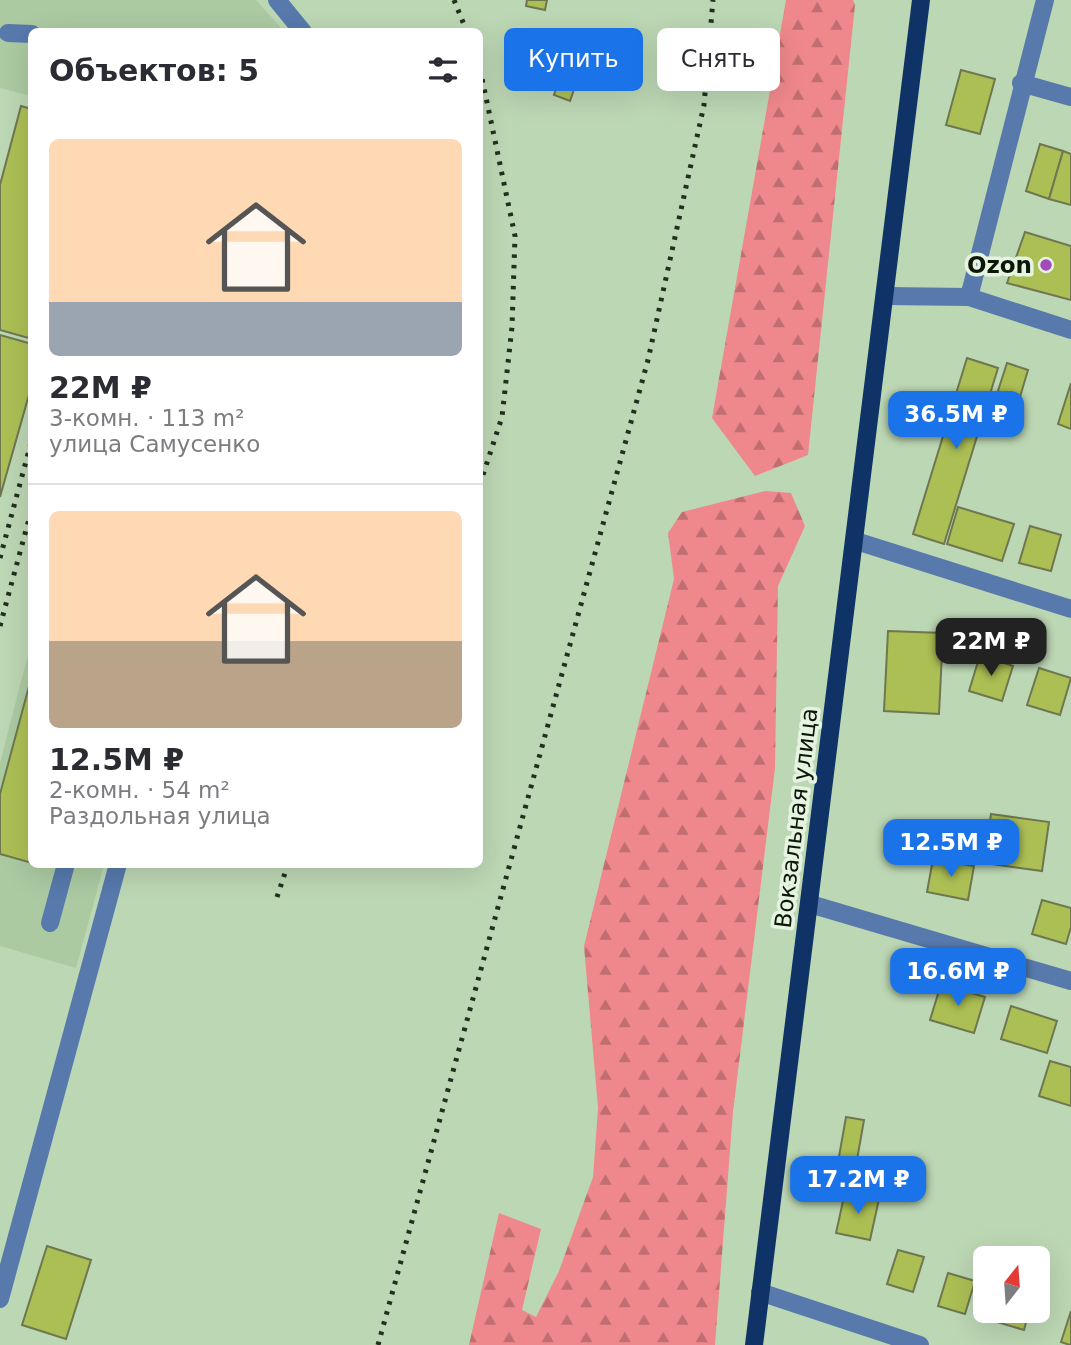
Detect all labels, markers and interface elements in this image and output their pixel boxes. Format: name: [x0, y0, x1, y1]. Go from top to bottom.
chip: Купить: [504, 28, 643, 91]
chip: Снять: [657, 28, 780, 91]
icon: filters: [424, 51, 462, 89]
text: Объектов: 5: [49, 53, 259, 88]
icon: home: [193, 184, 319, 310]
place label: Ozon: [967, 252, 1032, 278]
marker: Ozon: [1038, 257, 1054, 273]
text: 22M ₽: [49, 370, 152, 405]
pin: 36.5M ₽: [891, 392, 1021, 451]
text: 36.5M ₽: [904, 401, 1008, 427]
text: 3-комн. · 113 m²: [49, 405, 244, 431]
text: улица Самусенко: [49, 431, 260, 457]
icon: home: [193, 556, 319, 682]
pin: 22M ₽: [942, 618, 1040, 678]
text: 22M ₽: [952, 628, 1030, 654]
street label: Вокзальная улица: [770, 706, 822, 930]
text: 12.5M ₽: [49, 742, 184, 777]
text: 2-комн. · 54 m²: [49, 777, 230, 803]
text: Раздольная улица: [49, 803, 271, 829]
pin: 12.5M ₽: [886, 820, 1016, 879]
text: 12.5M ₽: [899, 829, 1003, 855]
pin: 16.6M ₽: [893, 948, 1023, 1008]
text: 16.6M ₽: [906, 958, 1010, 984]
pin: 17.2M ₽: [793, 1156, 923, 1216]
text: 17.2M ₽: [806, 1166, 910, 1192]
north arrow: [973, 1246, 1050, 1323]
map controls: [973, 1246, 1050, 1323]

